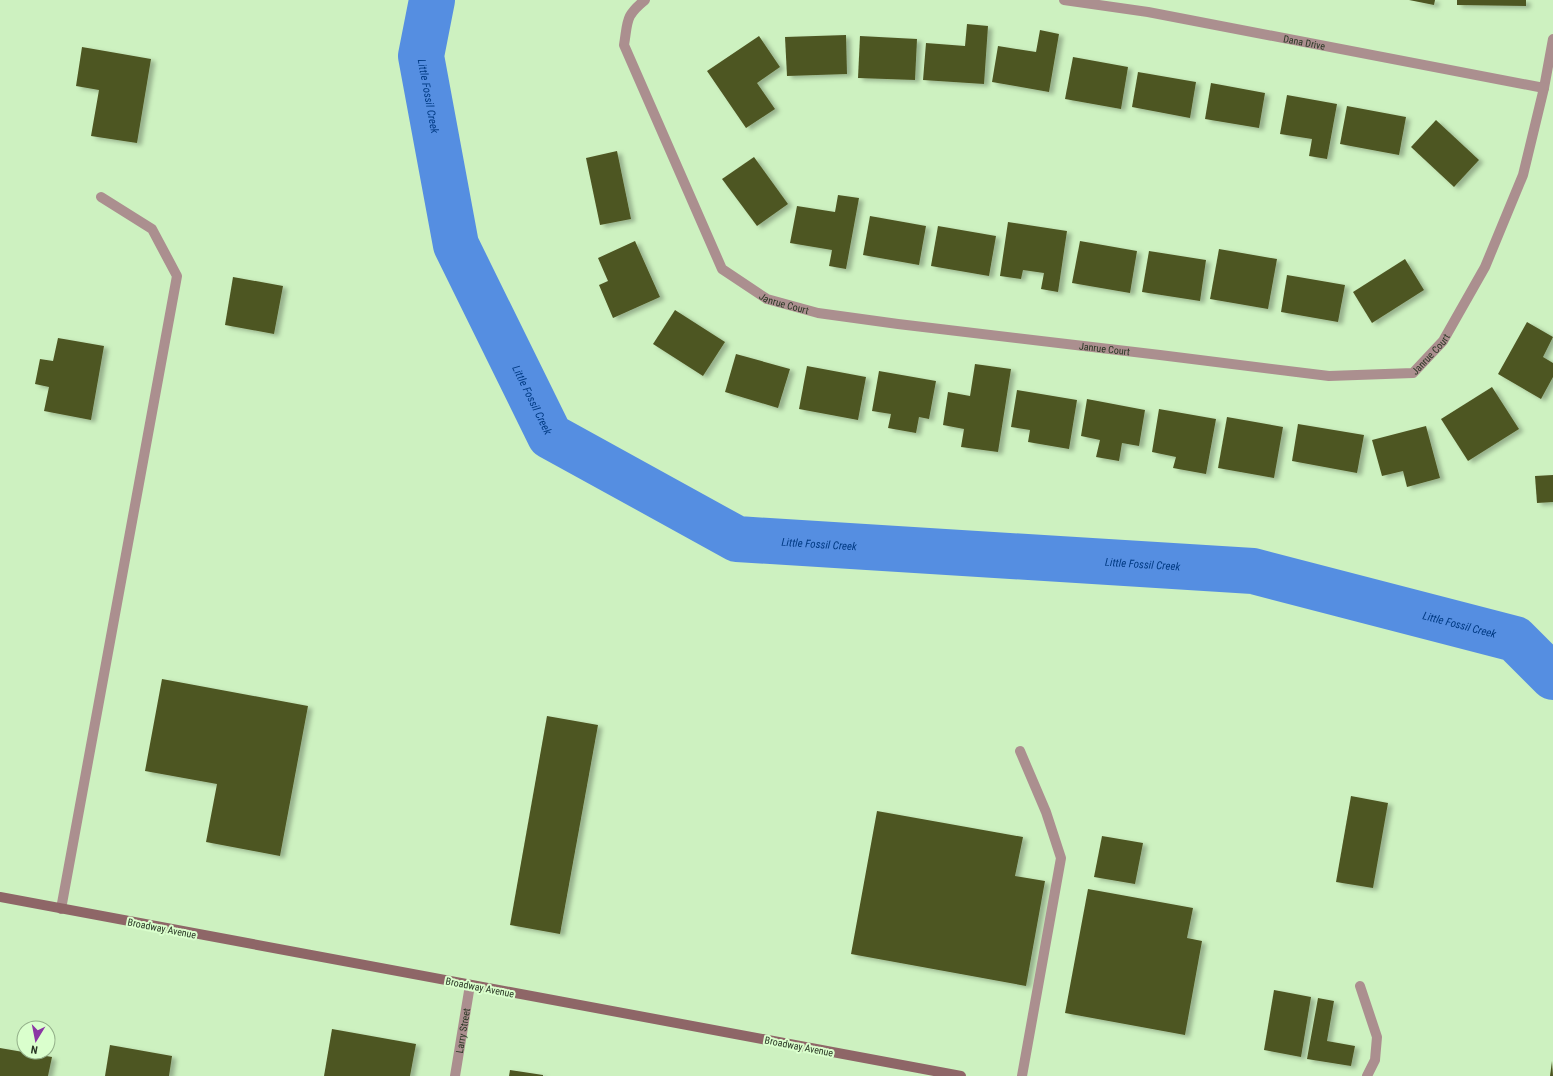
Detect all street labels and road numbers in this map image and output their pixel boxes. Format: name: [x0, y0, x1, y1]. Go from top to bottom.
street label: Dana Drive: [1282, 33, 1326, 52]
street label: Janrue Court: [757, 290, 810, 316]
street label: Janrue Court: [1410, 332, 1452, 377]
street label: Janrue Court: [1078, 340, 1131, 357]
street label: Broadway Avenue: [127, 916, 197, 941]
street label: Broadway Avenue: [445, 975, 515, 1000]
street label: Larry Street: [454, 1007, 472, 1054]
street label: Broadway Avenue: [764, 1034, 834, 1059]

